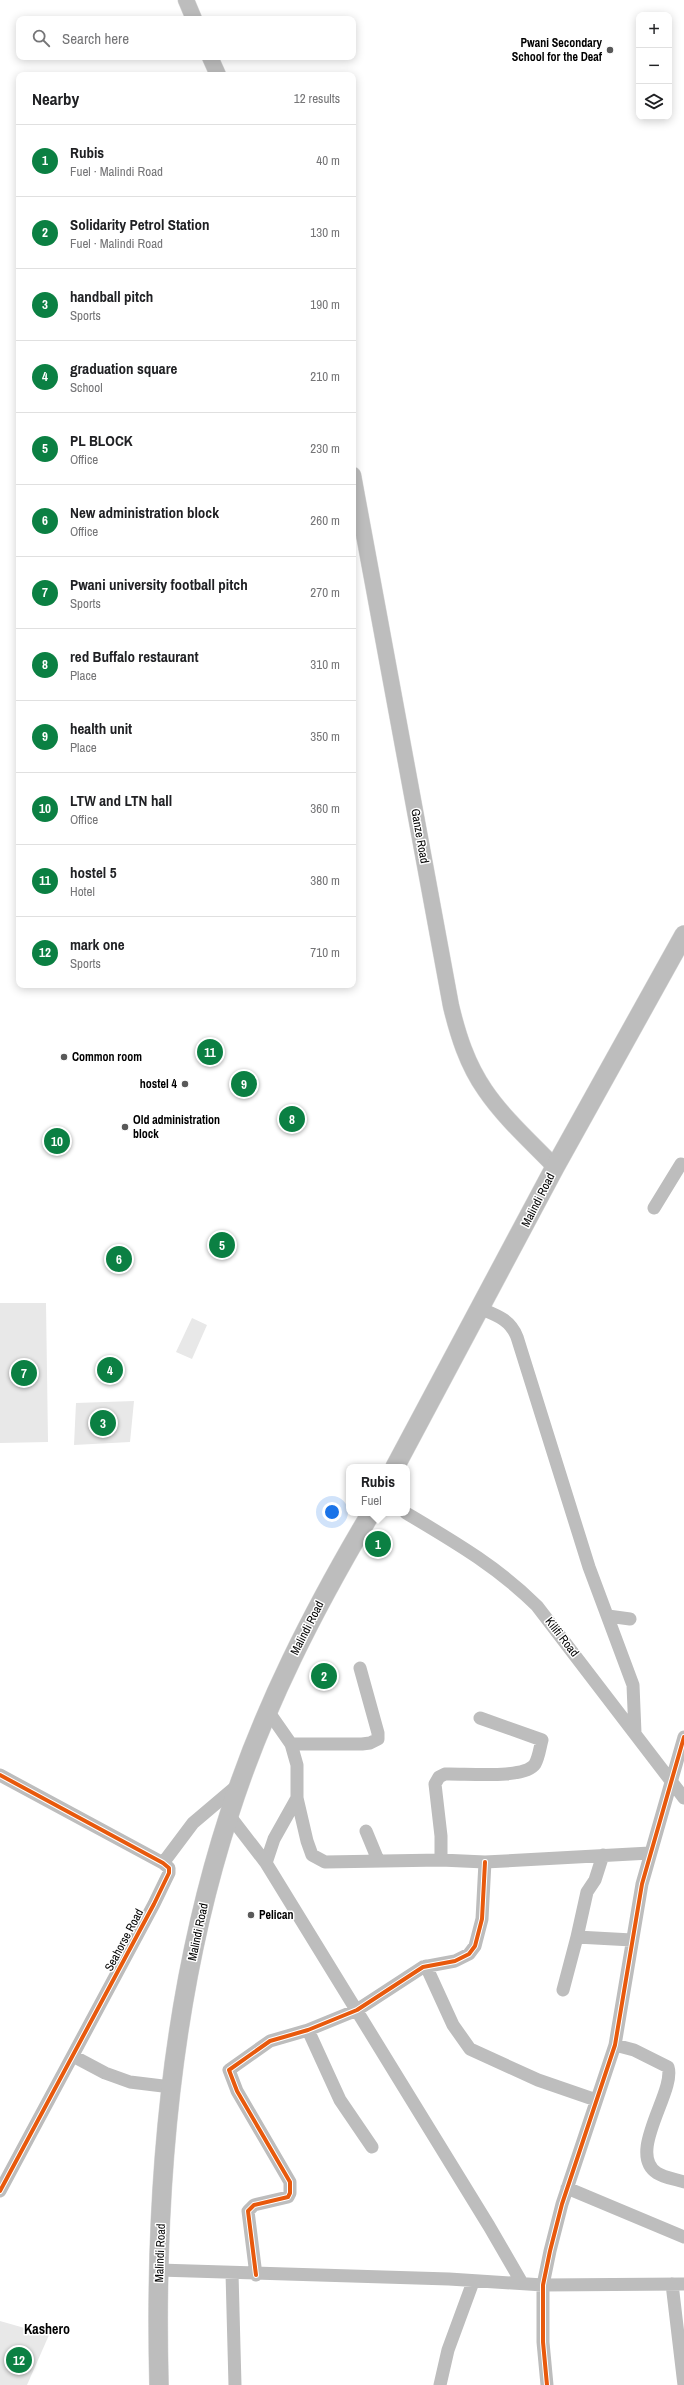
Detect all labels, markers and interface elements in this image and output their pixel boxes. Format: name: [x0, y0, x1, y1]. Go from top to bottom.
map controls: [636, 12, 672, 120]
button: +: [636, 12, 672, 48]
search box: [16, 16, 356, 60]
icon: search: [30, 27, 52, 49]
text: Search here: [62, 28, 129, 49]
place label: Pwani Secondary School for the Deaf: [512, 35, 603, 65]
marker: Pwani Secondary School for the Deaf: [605, 45, 615, 55]
button: −: [636, 48, 672, 84]
button: layers: [636, 84, 672, 120]
text: Nearby: [32, 87, 79, 110]
text: 12 results: [294, 90, 340, 107]
text: Rubis: [70, 142, 104, 163]
text: 1: [42, 152, 48, 169]
text: 40 m: [316, 152, 340, 169]
text: Fuel · Malindi Road: [70, 163, 163, 180]
text: Solidarity Petrol Station: [70, 214, 209, 235]
text: 2: [42, 224, 48, 241]
text: 130 m: [310, 224, 340, 241]
text: Fuel · Malindi Road: [70, 235, 163, 252]
text: handball pitch: [70, 286, 153, 307]
text: 3: [42, 296, 48, 313]
text: 190 m: [310, 296, 340, 313]
text: Sports: [70, 307, 101, 324]
text: graduation square: [70, 358, 177, 379]
text: 4: [42, 368, 48, 385]
text: 210 m: [310, 368, 340, 385]
text: School: [70, 379, 103, 396]
text: PL BLOCK: [70, 430, 133, 451]
text: 5: [42, 440, 48, 457]
text: 230 m: [310, 440, 340, 457]
text: Office: [70, 451, 98, 468]
text: New administration block: [70, 502, 219, 523]
text: 6: [42, 512, 48, 529]
text: 260 m: [310, 512, 340, 529]
text: Office: [70, 523, 98, 540]
text: Pwani university football pitch: [70, 574, 248, 595]
text: 7: [42, 584, 48, 601]
text: 270 m: [310, 584, 340, 601]
text: Sports: [70, 595, 101, 612]
text: red Buffalo restaurant: [70, 646, 199, 667]
text: 8: [42, 656, 48, 673]
text: 310 m: [310, 656, 340, 673]
text: Place: [70, 667, 97, 684]
text: health unit: [70, 718, 132, 739]
text: 9: [42, 728, 48, 745]
text: 350 m: [310, 728, 340, 745]
text: Place: [70, 739, 97, 756]
text: LTW and LTN hall: [70, 790, 172, 811]
text: 10: [39, 800, 51, 817]
text: 360 m: [310, 800, 340, 817]
street label: Ganze Road: [407, 807, 433, 865]
text: Office: [70, 811, 98, 828]
text: hostel 5: [70, 862, 117, 883]
text: 11: [39, 872, 51, 889]
text: 380 m: [310, 872, 340, 889]
text: Hotel: [70, 883, 95, 900]
text: mark one: [70, 934, 125, 955]
text: 12: [39, 944, 51, 961]
text: 710 m: [310, 944, 340, 961]
text: Sports: [70, 955, 101, 972]
pin: 11: [197, 1037, 223, 1067]
place label: Common room: [72, 1049, 142, 1065]
marker: Common room: [59, 1052, 69, 1062]
pin: 9: [231, 1069, 257, 1099]
place label: hostel 4: [140, 1076, 178, 1092]
marker: hostel 4: [180, 1079, 190, 1089]
pin: 8: [279, 1104, 305, 1134]
place label: Old administration block: [133, 1112, 220, 1142]
marker: Old administration block: [120, 1122, 130, 1132]
pin: 10: [44, 1126, 70, 1156]
street label: Malindi Road: [518, 1170, 558, 1230]
pin: 5: [209, 1230, 235, 1260]
pin: 6: [106, 1244, 132, 1274]
pin: 4: [97, 1355, 123, 1385]
pin: 7: [11, 1358, 37, 1388]
pin: 3: [90, 1408, 116, 1438]
popup: [346, 1464, 410, 1516]
text: Rubis: [361, 1471, 395, 1492]
text: Fuel: [361, 1492, 382, 1509]
your location: [322, 1502, 342, 1522]
pin: 1: [365, 1529, 391, 1559]
street label: Malindi Road: [287, 1598, 327, 1658]
street label: Kilifi Road: [542, 1614, 582, 1660]
pin: 2: [311, 1661, 337, 1691]
street label: Malindi Road: [184, 1902, 212, 1962]
street label: Seahorse Road: [101, 1906, 147, 1974]
place label: Pelican: [259, 1907, 293, 1923]
marker: Pelican: [246, 1910, 256, 1920]
street label: Malindi Road: [151, 2223, 169, 2283]
district label: Kashero: [24, 2320, 70, 2338]
pin: 12: [6, 2345, 32, 2375]

